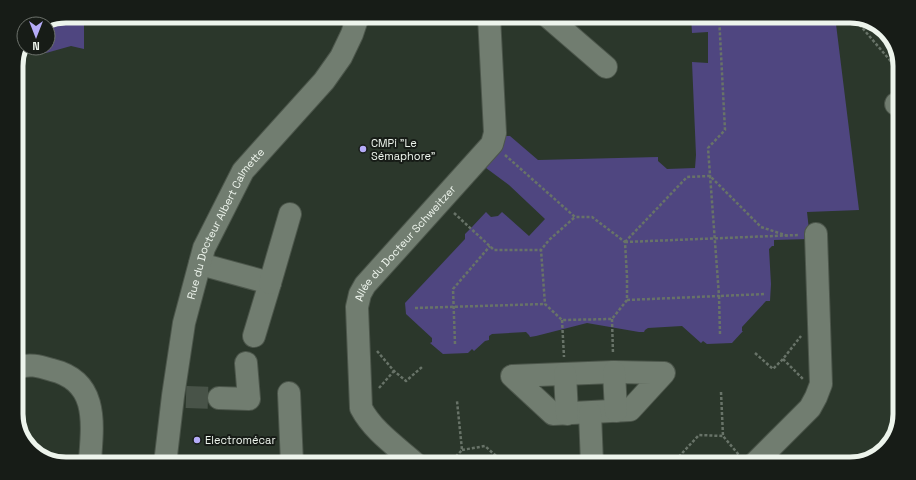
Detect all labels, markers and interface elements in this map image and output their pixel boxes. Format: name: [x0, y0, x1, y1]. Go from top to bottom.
north arrow: [16, 16, 56, 56]
text: N: [32, 39, 40, 53]
place label: CMPi "Le Sémaphore": [371, 136, 436, 163]
marker: CMPi "Le Sémaphore": [358, 144, 368, 154]
street label: Rue du Docteur Albert Calmette: [184, 145, 267, 301]
street label: Allée du Docteur Schweitzer: [352, 182, 459, 303]
place label: Electromécar: [205, 433, 276, 447]
marker: Electromécar: [192, 435, 202, 445]

